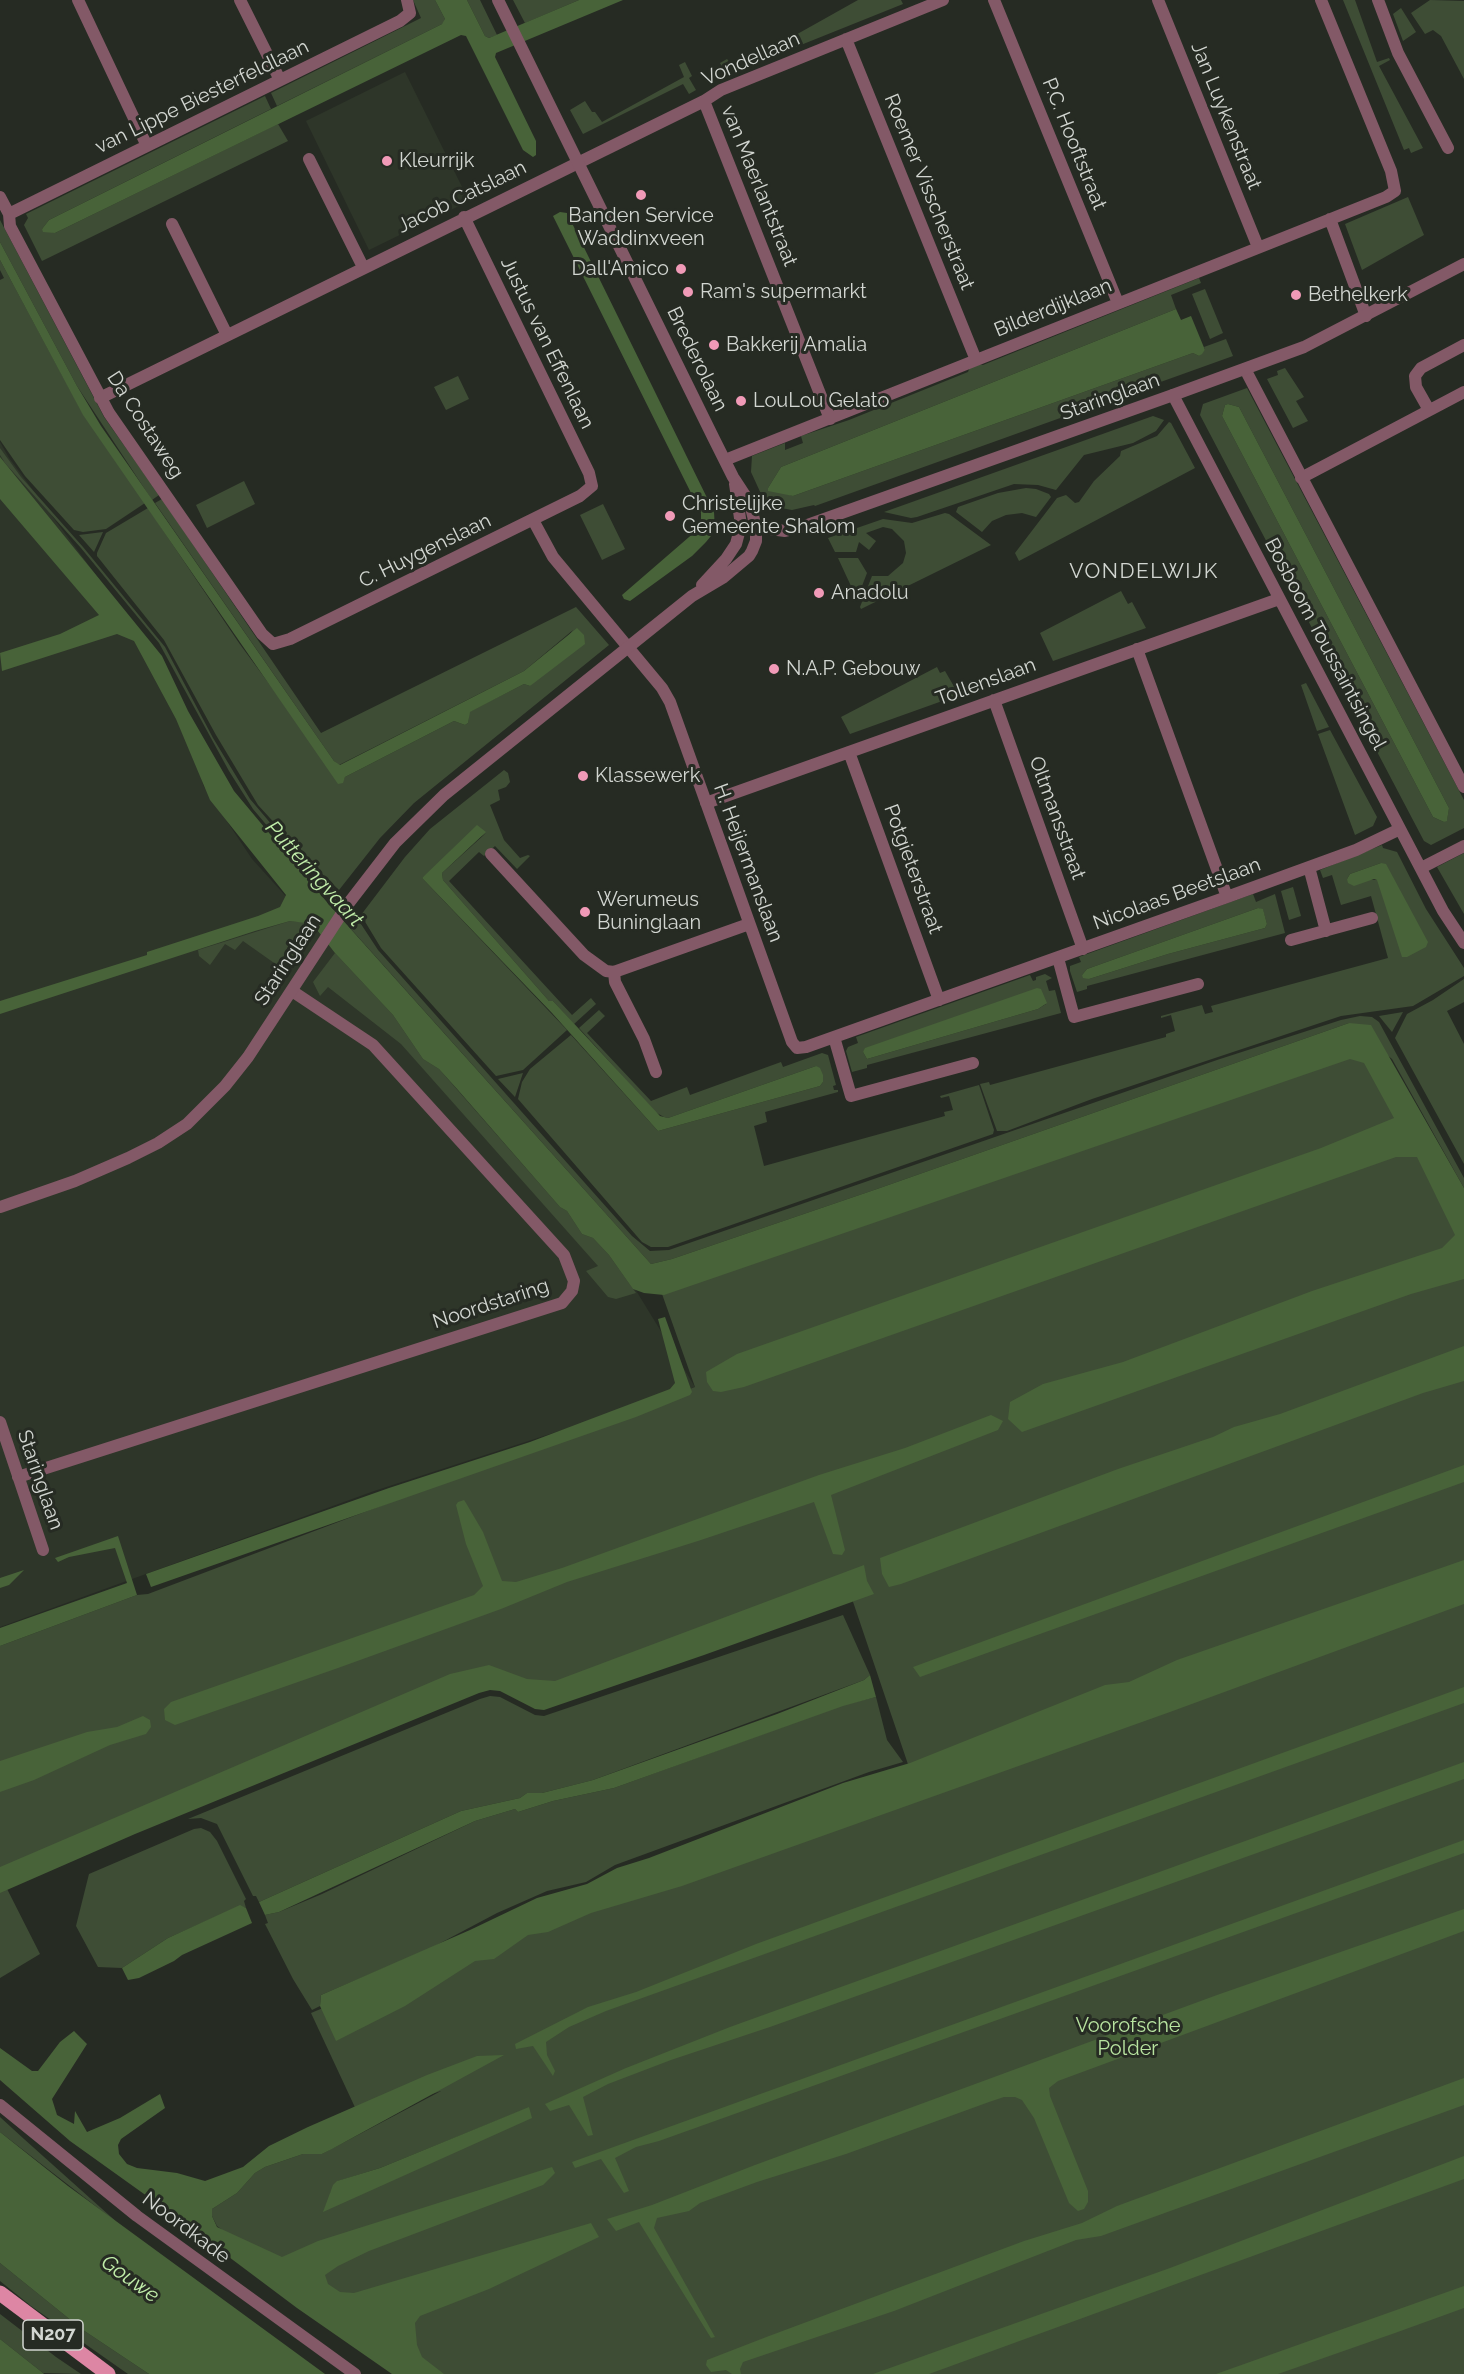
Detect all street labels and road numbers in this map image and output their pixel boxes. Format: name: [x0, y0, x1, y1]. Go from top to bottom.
street label: Vondellaan: [698, 27, 804, 91]
street label: van Lippe Biesterfeldlaan: [91, 35, 313, 159]
street label: Jan Luykenstraat: [1186, 39, 1266, 193]
street label: P.C. Hooftstraat: [1037, 75, 1111, 213]
street label: Roemer Visscherstraat: [879, 91, 979, 293]
street label: van Maerlantstraat: [716, 102, 802, 270]
street label: Jacob Catslaan: [394, 155, 530, 239]
street label: Justus van Effenlaan: [495, 253, 599, 433]
street label: Bilderdijklaan: [991, 273, 1115, 343]
street label: Brederolaan: [661, 303, 733, 415]
street label: Da Costaweg: [102, 367, 188, 483]
street label: Staringlaan: [1057, 368, 1163, 426]
street label: C. Huygenslaan: [355, 509, 495, 593]
street label: Bosboom Toussaintsingel: [1259, 534, 1391, 754]
street label: Tollenslaan: [933, 653, 1039, 711]
street label: Oltmansstraat: [1024, 753, 1090, 883]
street label: H. Heijermanslaan: [708, 780, 788, 946]
street label: Potgieterstraat: [878, 801, 948, 937]
street label: Nicolaas Beetslaan: [1090, 853, 1264, 935]
street label: Staringlaan: [250, 910, 326, 1010]
street label: Noordstaring: [430, 1274, 552, 1334]
street label: Staringlaan: [12, 1427, 68, 1533]
street label: Noordkade: [137, 2187, 235, 2269]
road number: N207: [23, 2320, 83, 2350]

